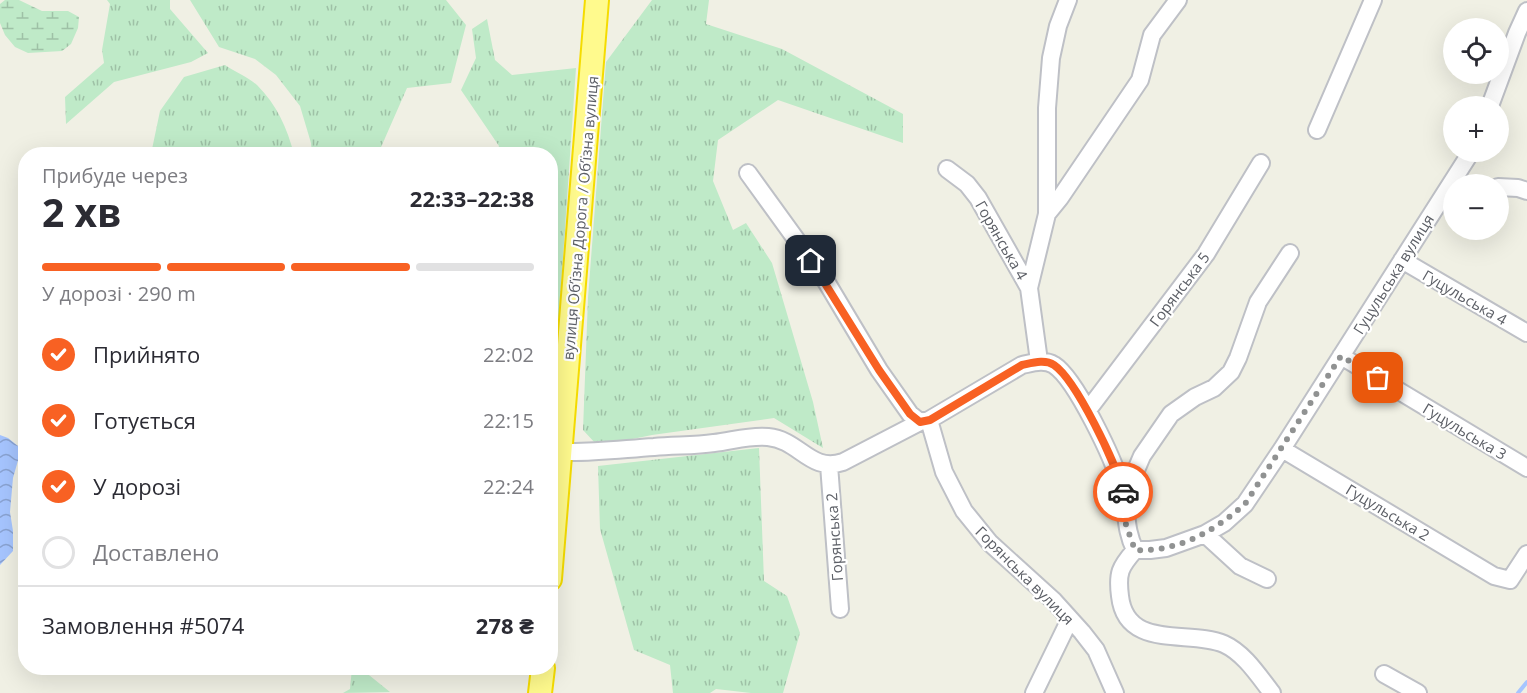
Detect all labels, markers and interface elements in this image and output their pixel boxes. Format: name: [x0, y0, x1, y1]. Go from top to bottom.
map controls: [1443, 18, 1509, 240]
button: locate: [1443, 18, 1509, 84]
street label: вулиця Обʼїзна Дорога / Обʼїзна вулиця: [558, 75, 602, 361]
button: +: [1443, 96, 1509, 162]
text: Прибуде через: [42, 162, 188, 189]
button: −: [1443, 174, 1509, 240]
text: 22:33–22:38: [410, 183, 534, 213]
text: 2 хв: [42, 185, 122, 238]
street label: Горянська 4: [971, 197, 1033, 284]
street label: Гуцульська вулиця: [1348, 210, 1438, 338]
pin: [785, 235, 836, 286]
icon: home: [794, 244, 827, 277]
street label: Горянська 5: [1144, 248, 1214, 330]
street label: Гуцульська 4: [1419, 265, 1511, 329]
text: У дорозі · 290 m: [42, 280, 196, 307]
icon: check: [42, 338, 75, 371]
text: Прийнято: [93, 339, 200, 369]
text: 22:02: [483, 341, 534, 368]
pin: [1352, 352, 1403, 403]
icon: bag: [1361, 361, 1394, 394]
street label: Гуцульська 3: [1419, 398, 1511, 464]
icon: check: [42, 404, 75, 437]
text: Готується: [93, 405, 196, 435]
text: 22:15: [483, 407, 534, 434]
courier: [1093, 462, 1153, 522]
icon: check: [42, 470, 75, 503]
text: У дорозі: [93, 471, 181, 501]
text: 22:24: [483, 473, 534, 500]
icon: car: [1107, 476, 1140, 509]
street label: Гуцульська 2: [1342, 479, 1434, 545]
street label: Горянська 2: [821, 492, 847, 582]
street label: Горянська вулиця: [971, 521, 1079, 629]
text: Доставлено: [93, 537, 219, 567]
text: Замовлення #5074: [42, 610, 244, 640]
text: 278 ₴: [476, 610, 534, 640]

